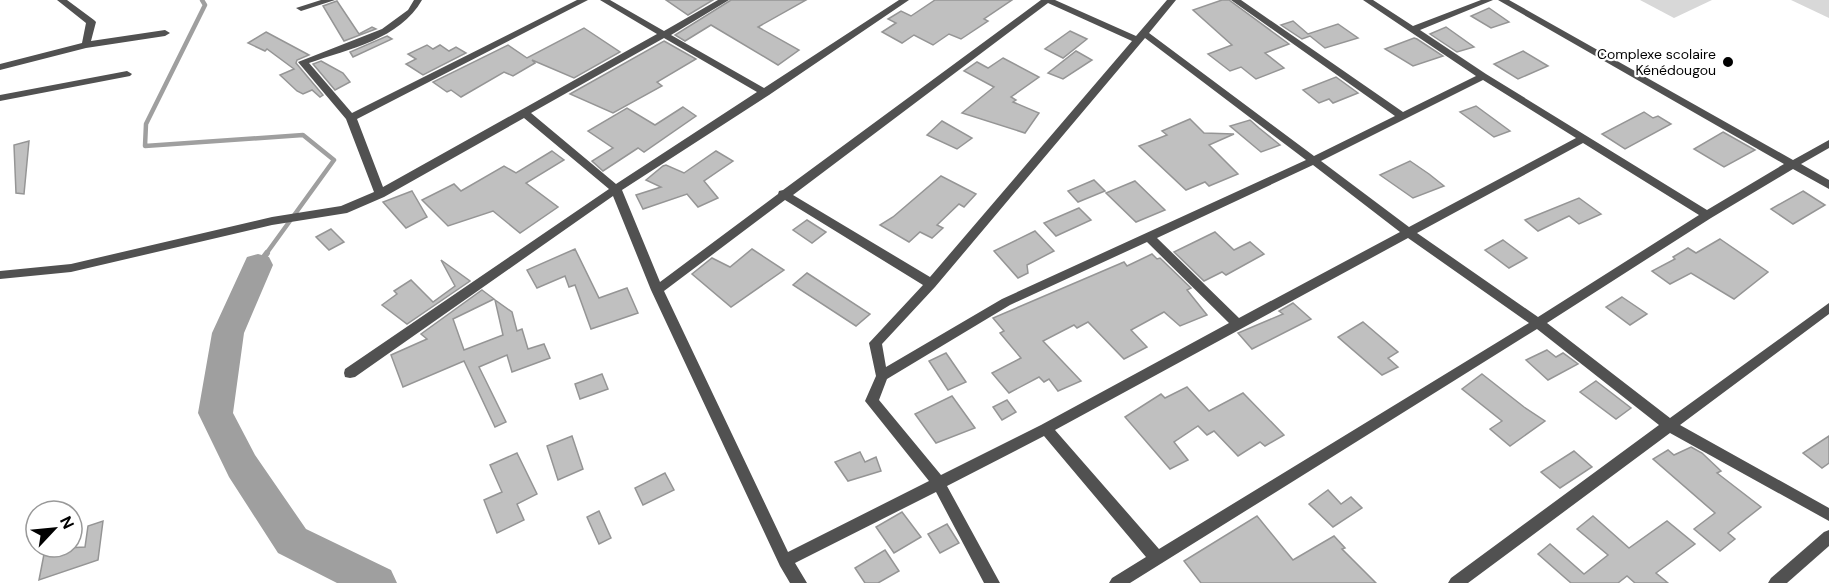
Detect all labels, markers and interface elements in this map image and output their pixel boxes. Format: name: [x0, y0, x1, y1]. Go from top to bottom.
place label: Complexe scolaire Kénédougou: [1597, 45, 1716, 79]
marker: Complexe scolaire Kénédougou: [1721, 55, 1735, 69]
north arrow: [24, 499, 84, 559]
text: N: [55, 513, 79, 532]

